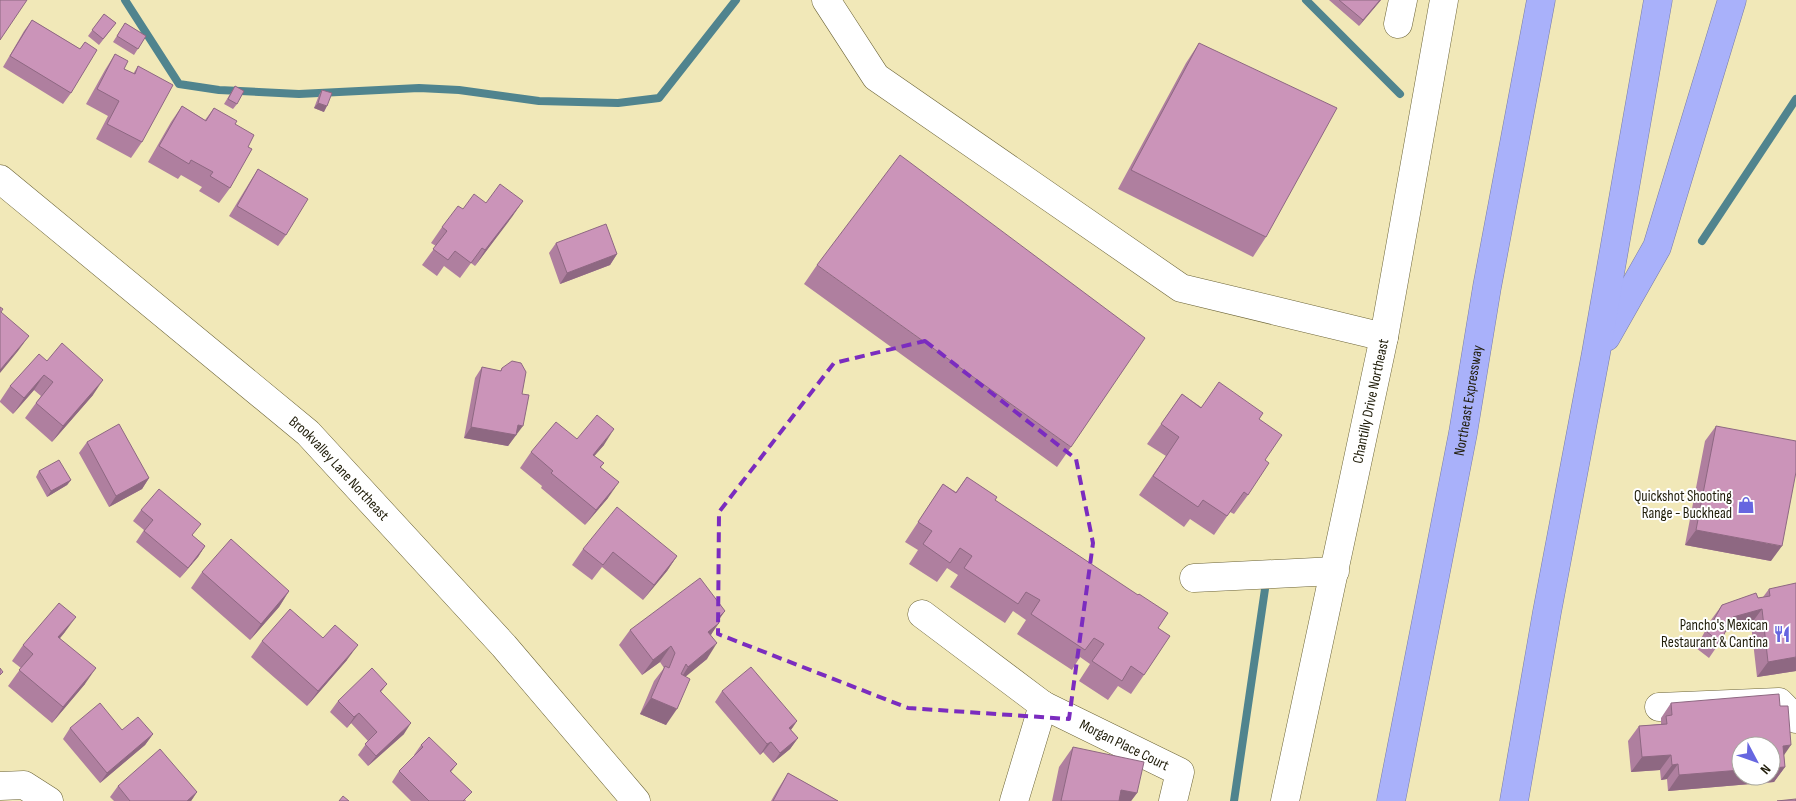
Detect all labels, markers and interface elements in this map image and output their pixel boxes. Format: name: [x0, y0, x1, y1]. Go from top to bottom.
street label: Chantilly Drive Northeast: [1348, 337, 1393, 465]
street label: Northeast Expressway: [1450, 343, 1487, 458]
street label: Brookvalley Lane Northeast: [285, 412, 393, 525]
place label: Quickshot Shooting Range - Buckhead: [1634, 487, 1732, 523]
shop icon: Quickshot Shooting Range - Buckhead: [1736, 495, 1756, 515]
place label: Pancho's Mexican Restaurant & Cantina: [1661, 616, 1768, 652]
restaurant icon: Pancho's Mexican Restaurant & Cantina: [1772, 624, 1792, 644]
street label: Morgan Place Court: [1076, 715, 1173, 775]
north arrow: [1731, 736, 1781, 786]
text: N: [1757, 761, 1774, 778]

